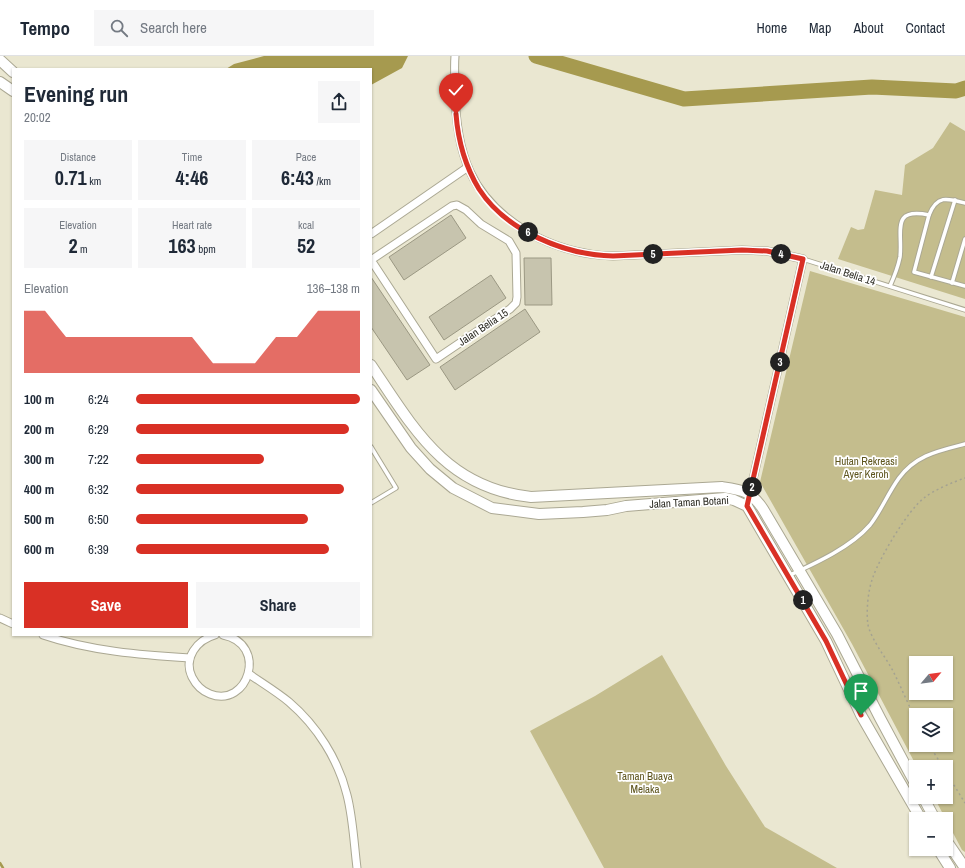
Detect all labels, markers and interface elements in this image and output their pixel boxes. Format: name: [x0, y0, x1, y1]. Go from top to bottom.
search box: [94, 10, 374, 46]
text: Tempo: [20, 15, 70, 41]
icon: search: [108, 17, 130, 39]
text: Search here: [140, 17, 207, 38]
text: Home: [756, 19, 787, 37]
text: Map: [809, 19, 831, 37]
text: About: [853, 19, 883, 37]
text: Contact: [905, 19, 945, 37]
pin: [439, 73, 473, 114]
text: Evening run: [24, 79, 128, 109]
icon: check: [445, 79, 467, 101]
button: share: [318, 81, 360, 123]
text: 20:02: [24, 109, 51, 126]
text: Distance: [60, 150, 96, 164]
text: Time: [182, 150, 202, 164]
text: Pace: [296, 150, 316, 164]
text: 0.71: [55, 164, 87, 191]
text: 4:46: [176, 164, 208, 191]
text: 6:43: [281, 164, 314, 191]
text: km: [87, 174, 101, 188]
text: /km: [314, 174, 331, 188]
text: Elevation: [59, 218, 97, 232]
text: Heart rate: [172, 218, 212, 232]
text: kcal: [298, 218, 314, 232]
pin: 6: [518, 222, 538, 242]
text: 6: [525, 225, 531, 239]
text: 2: [68, 232, 78, 259]
text: 163: [168, 232, 196, 259]
text: 52: [297, 232, 315, 259]
text: m: [78, 242, 88, 256]
text: bpm: [196, 242, 216, 256]
pin: 5: [643, 244, 663, 264]
pin: 4: [771, 244, 791, 264]
text: 5: [650, 247, 656, 261]
text: 4: [778, 247, 784, 261]
street label: Jalan Belia 14: [819, 258, 877, 288]
text: Elevation: [24, 280, 68, 297]
text: 136–138 m: [307, 280, 360, 297]
street label: Jalan Belia 15: [455, 305, 511, 349]
pin: 3: [770, 352, 790, 372]
text: 3: [777, 355, 783, 369]
text: 100 m: [24, 391, 54, 408]
text: 6:24: [88, 391, 109, 408]
text: 200 m: [24, 421, 54, 438]
text: 6:29: [88, 421, 109, 438]
text: 300 m: [24, 451, 54, 468]
text: 7:22: [88, 451, 109, 468]
park label: Hutan Rekreasi Ayer Keroh: [835, 454, 897, 481]
pin: 2: [742, 477, 762, 497]
text: 2: [749, 480, 755, 494]
text: 400 m: [24, 481, 54, 498]
text: 6:32: [88, 481, 109, 498]
street label: Jalan Taman Botani: [649, 493, 729, 511]
text: 500 m: [24, 511, 54, 528]
text: 6:50: [88, 511, 109, 528]
text: 600 m: [24, 541, 54, 558]
text: 6:39: [88, 541, 109, 558]
button: Save: [24, 582, 188, 628]
button: Share: [196, 582, 360, 628]
pin: 1: [793, 590, 813, 610]
text: 1: [800, 593, 806, 607]
north arrow: [909, 656, 953, 700]
map controls: [909, 656, 953, 856]
pin: [844, 674, 878, 715]
icon: arrive: [850, 680, 872, 702]
button: layers: [909, 708, 953, 752]
button: +: [909, 760, 953, 804]
park label: Taman Buaya Melaka: [617, 769, 673, 796]
button: −: [909, 812, 953, 856]

